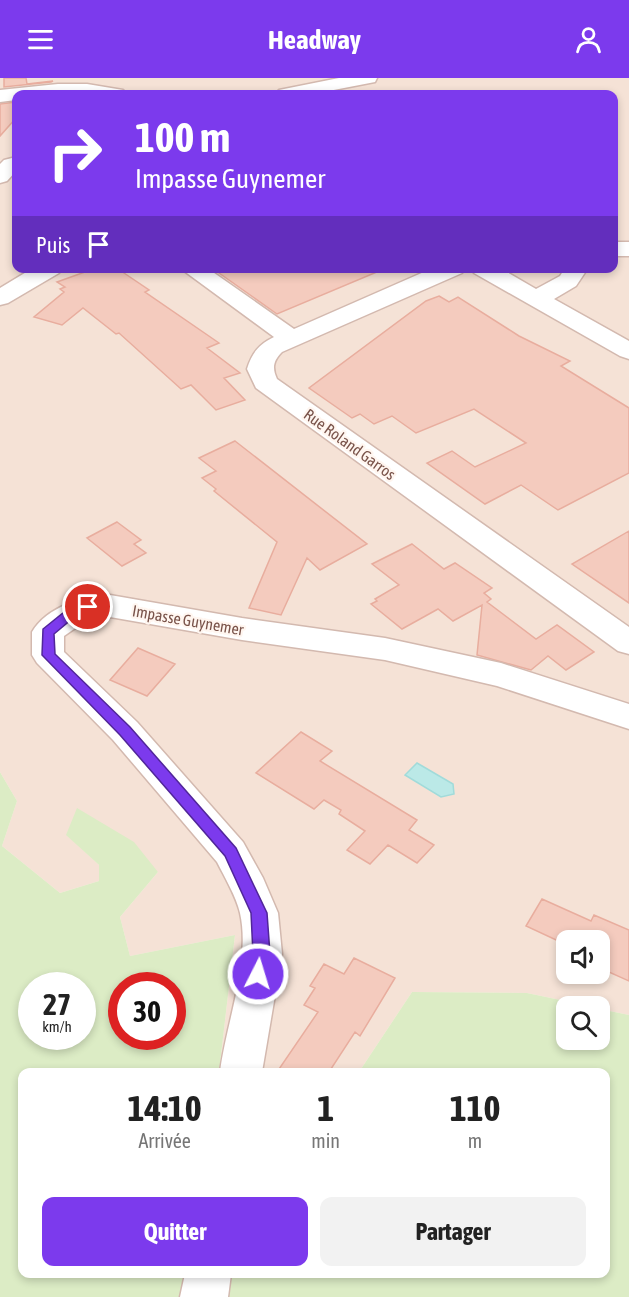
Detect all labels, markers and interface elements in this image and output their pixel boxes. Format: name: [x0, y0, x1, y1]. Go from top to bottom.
icon: menu: [24, 23, 57, 56]
icon: person: [572, 23, 605, 56]
text: Headway: [268, 24, 361, 55]
text: 100 m: [135, 113, 230, 161]
icon: right: [36, 114, 114, 192]
text: Impasse Guynemer: [135, 163, 325, 194]
icon: arrive: [82, 228, 115, 261]
text: Puis: [36, 232, 70, 258]
street label: Rue Roland Garros: [301, 405, 399, 483]
pin: [62, 581, 113, 632]
icon: arrive: [71, 590, 104, 623]
street label: Impasse Guynemer: [131, 601, 245, 640]
map controls: [556, 930, 610, 1050]
button: sound: [556, 930, 610, 984]
position arrow: [226, 942, 290, 1006]
speed limit sign: 30: [108, 972, 186, 1050]
text: 27: [43, 987, 71, 1021]
button: search: [556, 996, 610, 1050]
text: km/h: [42, 1018, 72, 1035]
text: 14:10: [128, 1087, 202, 1129]
text: 1: [317, 1087, 334, 1129]
text: 110: [450, 1087, 500, 1129]
text: Arrivée: [139, 1129, 191, 1152]
text: min: [311, 1129, 340, 1152]
text: m: [468, 1129, 482, 1152]
button: Quitter: [42, 1197, 308, 1266]
button: Partager: [320, 1197, 586, 1266]

